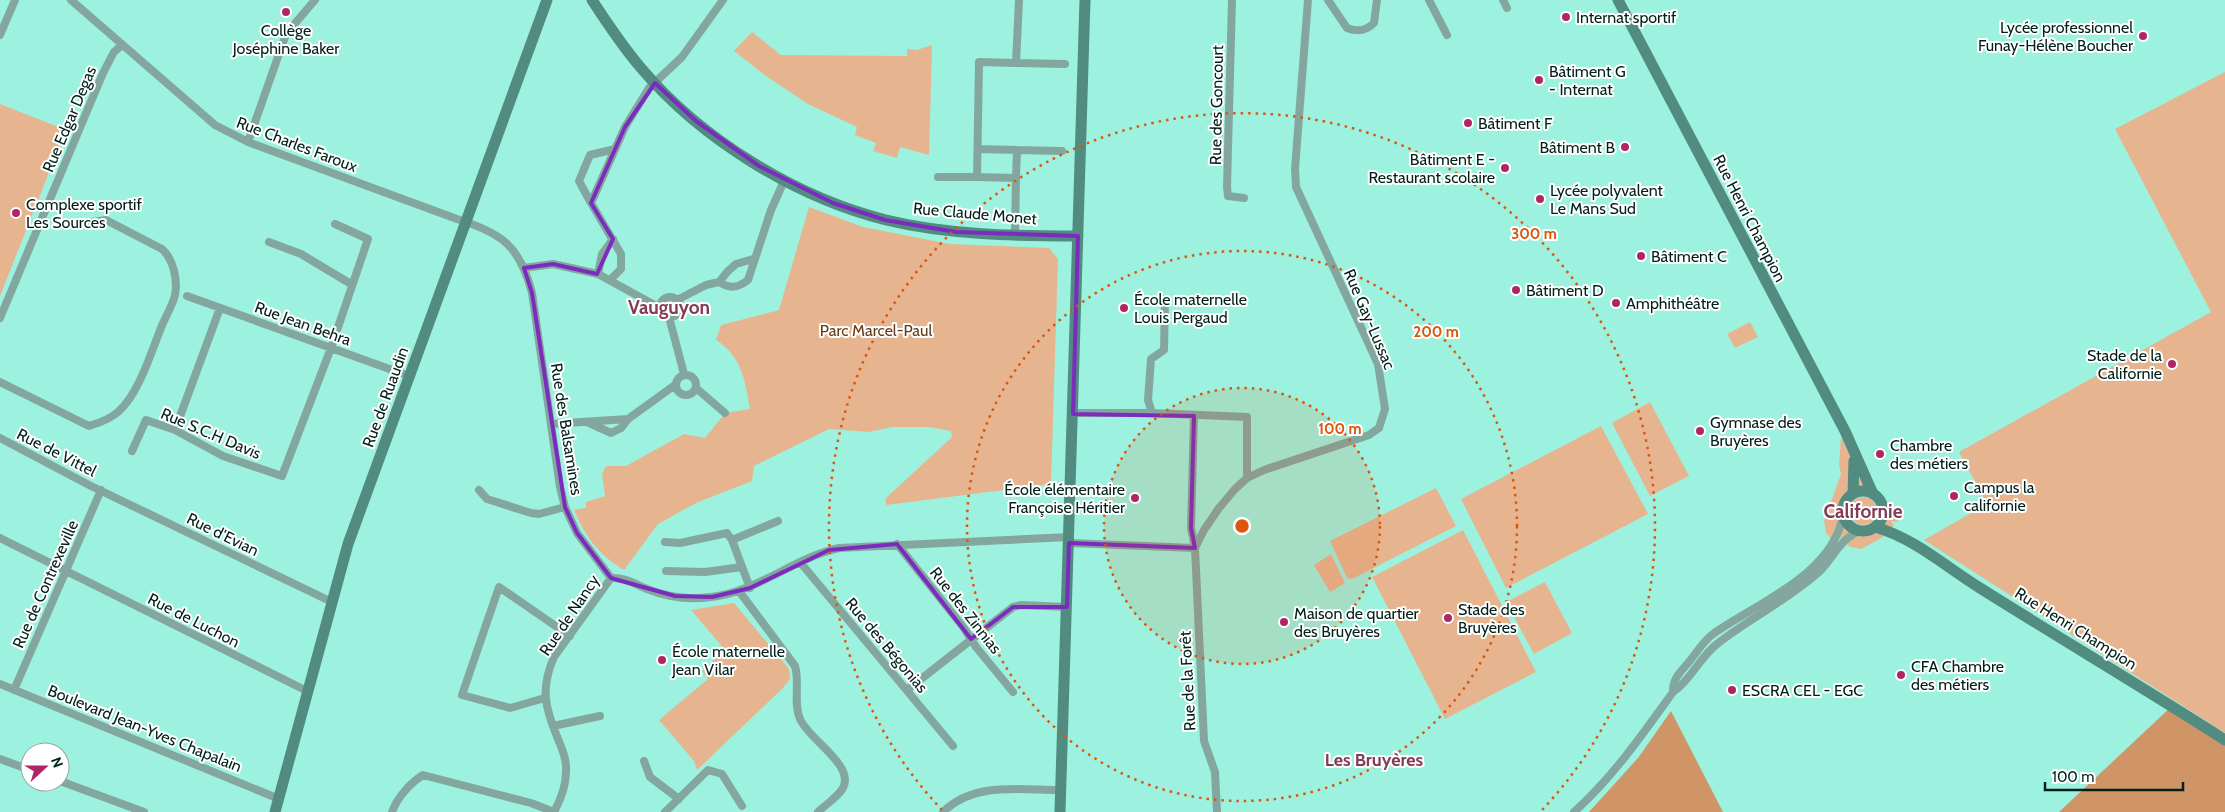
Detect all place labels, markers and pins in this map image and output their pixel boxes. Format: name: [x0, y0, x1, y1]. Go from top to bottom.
marker: Collège Joséphine Baker: [280, 6, 292, 18]
place label: Internat sportif: [1576, 8, 1677, 27]
marker: Internat sportif: [1560, 11, 1572, 23]
place label: Lycée professionnel Funay-Hélène Boucher: [1978, 18, 2134, 55]
place label: Collège Joséphine Baker: [232, 21, 340, 58]
marker: Lycée professionnel Funay-Hélène Boucher: [2137, 30, 2149, 42]
place label: Bâtiment G - Internat: [1549, 62, 1626, 99]
marker: Bâtiment G - Internat: [1533, 74, 1545, 86]
place label: Bâtiment F: [1478, 114, 1553, 133]
marker: Bâtiment F: [1462, 117, 1474, 129]
place label: Bâtiment B: [1540, 138, 1615, 157]
marker: Bâtiment B: [1619, 141, 1631, 153]
place label: Bâtiment E - Restaurant scolaire: [1368, 150, 1495, 187]
marker: Bâtiment E - Restaurant scolaire: [1499, 162, 1511, 174]
place label: Lycée polyvalent Le Mans Sud: [1550, 181, 1663, 218]
marker: Lycée polyvalent Le Mans Sud: [1534, 193, 1546, 205]
place label: Complexe sportif Les Sources: [26, 195, 142, 232]
marker: Complexe sportif Les Sources: [10, 207, 22, 219]
place label: Bâtiment C: [1651, 247, 1727, 266]
marker: Bâtiment C: [1635, 250, 1647, 262]
place label: Bâtiment D: [1526, 281, 1604, 300]
marker: Bâtiment D: [1510, 284, 1522, 296]
place label: École maternelle Louis Pergaud: [1134, 290, 1247, 327]
place label: Amphithéâtre: [1626, 294, 1719, 313]
marker: Amphithéâtre: [1610, 297, 1622, 309]
marker: École maternelle Louis Pergaud: [1118, 302, 1130, 314]
place label: Stade de la Californie: [2087, 346, 2162, 383]
marker: Stade de la Californie: [2166, 358, 2178, 370]
place label: Gymnase des Bruyères: [1710, 413, 1802, 450]
marker: Gymnase des Bruyères: [1694, 425, 1706, 437]
place label: Chambre des métiers: [1890, 436, 1969, 473]
marker: Chambre des métiers: [1874, 448, 1886, 460]
place label: Campus la californie: [1964, 478, 2035, 515]
place label: École élémentaire Françoise Héritier: [1004, 480, 1126, 517]
marker: Campus la californie: [1948, 490, 1960, 502]
marker: École élémentaire Françoise Héritier: [1129, 492, 1141, 504]
centre of rings: [1233, 517, 1251, 535]
place label: Stade des Bruyères: [1458, 600, 1525, 637]
place label: Maison de quartier des Bruyères: [1294, 604, 1420, 641]
marker: Stade des Bruyères: [1442, 612, 1454, 624]
marker: Maison de quartier des Bruyères: [1278, 616, 1290, 628]
place label: École maternelle Jean Vilar: [671, 642, 785, 679]
marker: École maternelle Jean Vilar: [656, 654, 668, 666]
place label: CFA Chambre des métiers: [1911, 657, 2004, 694]
marker: CFA Chambre des métiers: [1895, 669, 1907, 681]
place label: ESCRA CEL - EGC: [1742, 681, 1863, 700]
marker: ESCRA CEL - EGC: [1726, 684, 1738, 696]

